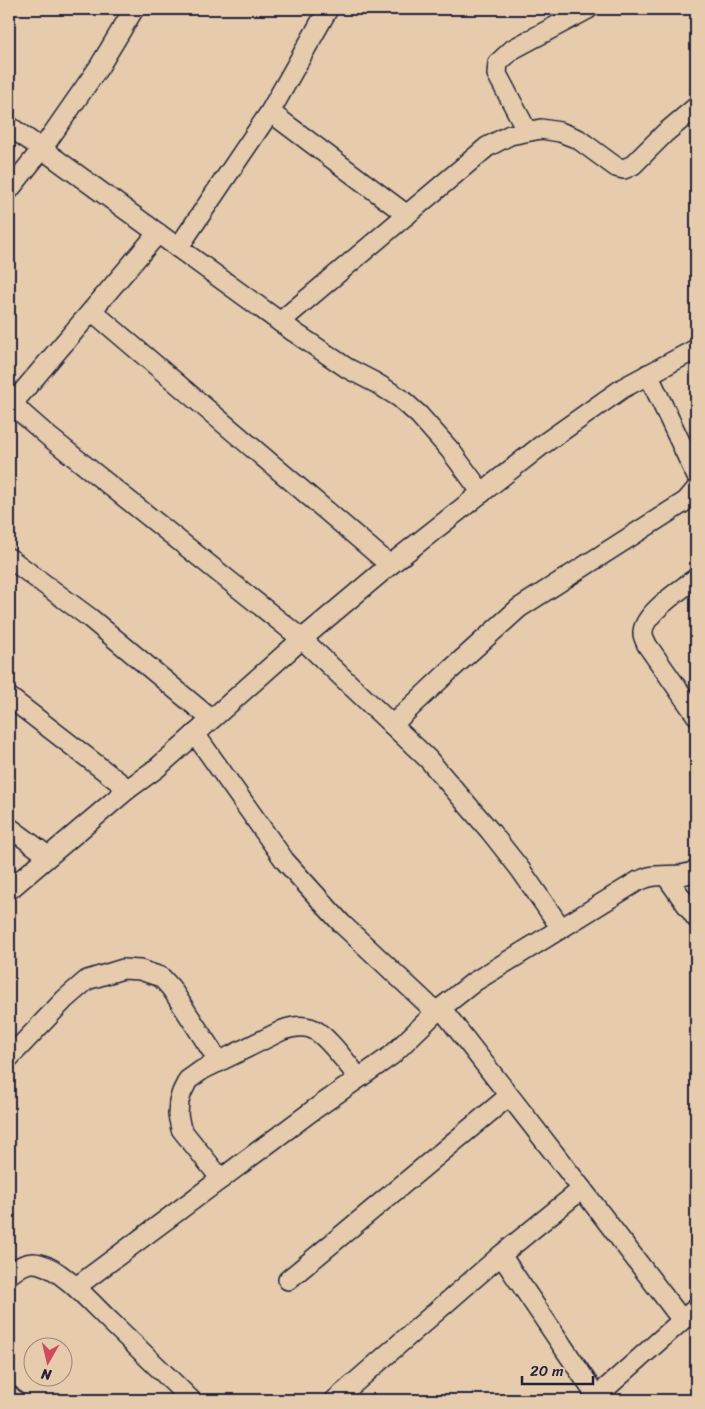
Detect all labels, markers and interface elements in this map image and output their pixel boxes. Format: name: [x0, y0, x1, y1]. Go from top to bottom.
north arrow: [22, 1336, 72, 1386]
scale bar: [522, 1354, 594, 1386]
text: 20 m: [530, 1358, 564, 1384]
text: N: [39, 1361, 54, 1388]

